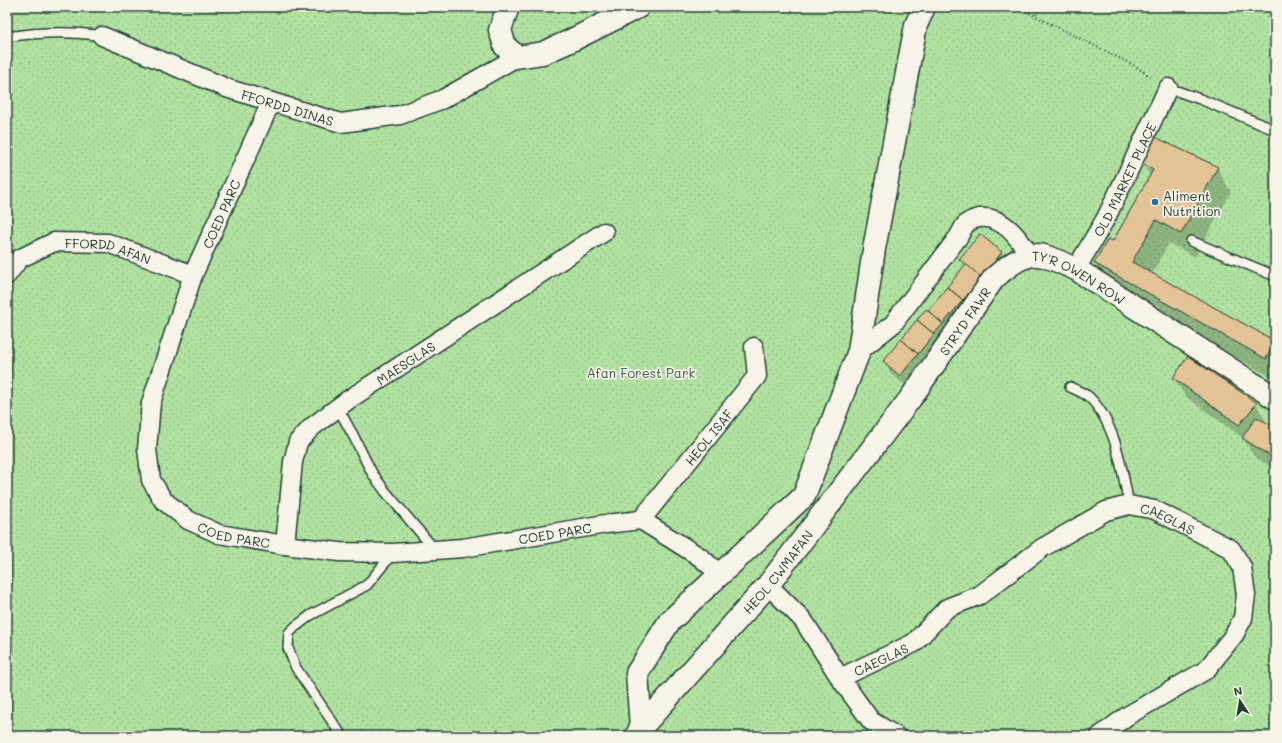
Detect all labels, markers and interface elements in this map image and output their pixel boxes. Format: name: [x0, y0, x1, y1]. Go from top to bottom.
street label: FFORDD DINAS: [239, 85, 336, 129]
street label: OLD MARKET PLACE: [1089, 119, 1159, 239]
street label: COED PARC: [198, 177, 244, 251]
place label: Aliment Nutrition: [1163, 187, 1221, 219]
marker: Aliment Nutrition: [1150, 197, 1160, 207]
street label: FFORDD AFAN: [65, 234, 153, 267]
street label: TY'R OWEN ROW: [1032, 246, 1129, 307]
street label: STRYD FAWR: [935, 283, 994, 358]
street label: MAESGLAS: [373, 337, 438, 388]
park label: Afan Forest Park: [587, 364, 695, 381]
street label: HEOL ISAF: [680, 405, 736, 468]
street label: CAEGLAS: [1139, 499, 1198, 538]
street label: COED PARC: [195, 517, 271, 551]
street label: COED PARC: [517, 518, 593, 547]
street label: HEOL CWMAFAN: [738, 526, 816, 617]
street label: CAEGLAS: [851, 639, 911, 679]
north arrow: [1220, 681, 1260, 721]
text: N: [1232, 683, 1243, 699]

